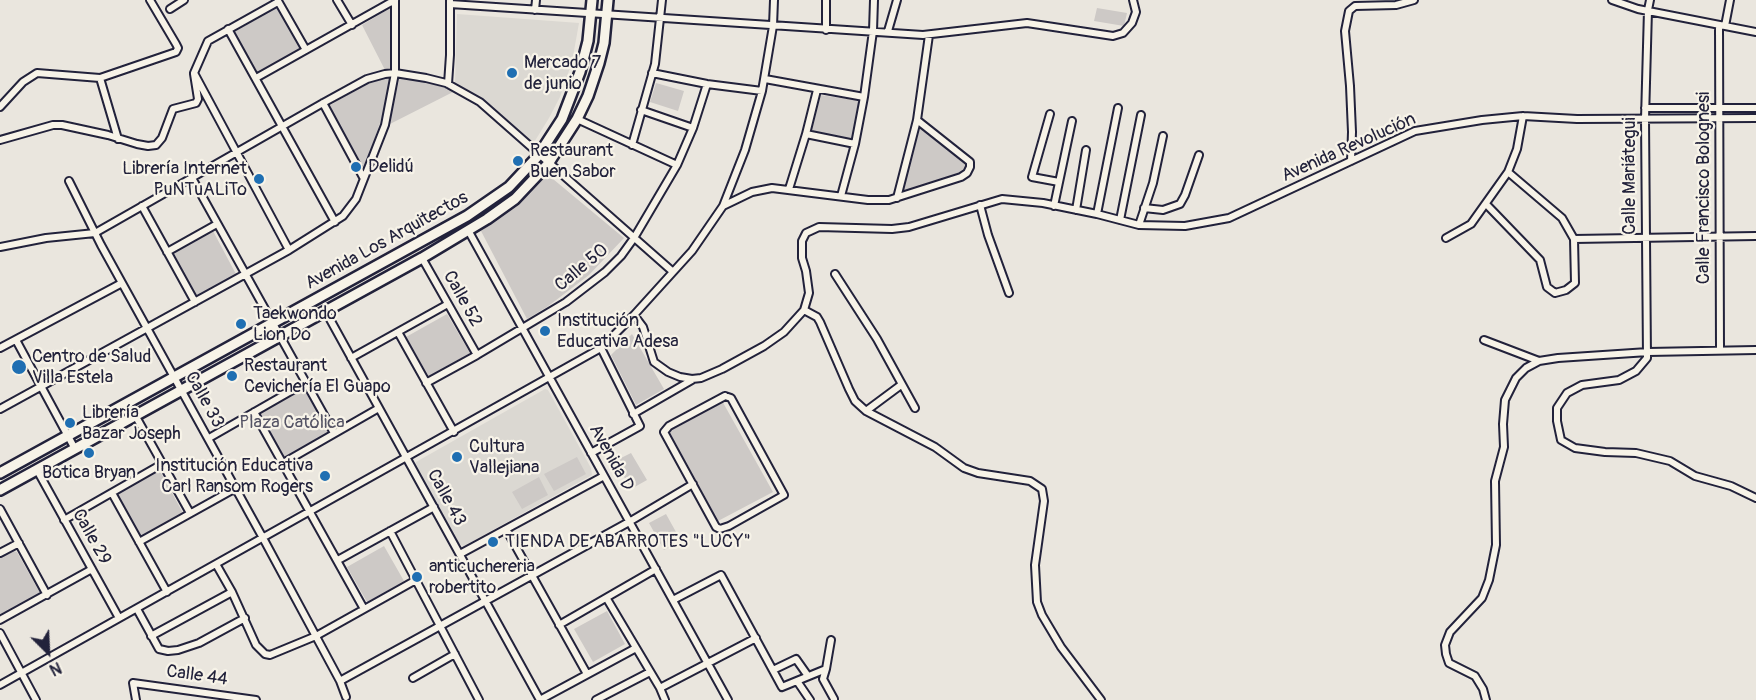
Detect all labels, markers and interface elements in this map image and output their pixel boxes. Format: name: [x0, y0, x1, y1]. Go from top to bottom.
place label: Mercado 7 de junio: [524, 52, 601, 94]
marker: Mercado 7 de junio: [505, 66, 519, 80]
street label: Calle Francisco Bolognesi: [1693, 92, 1715, 284]
street label: Avenida Revolución: [1279, 109, 1419, 187]
street label: Calle Mariátegui: [1619, 117, 1641, 235]
place label: Restaurant Buen Sabor: [530, 140, 616, 182]
marker: Restaurant Buen Sabor: [511, 154, 525, 168]
place label: Delidú: [368, 156, 414, 178]
place label: Librería Internet PuNTuALiTo: [122, 158, 247, 201]
marker: Delidú: [349, 160, 363, 174]
marker: Librería Internet PuNTuALiTo: [252, 172, 266, 186]
street label: Avenida Los Arquitectos: [302, 187, 472, 295]
street label: Calle 50: [551, 240, 613, 296]
street label: Calle 52: [438, 267, 486, 331]
place label: Taekwondo Lion Do: [253, 303, 337, 346]
place label: Institución Educativa Adesa: [557, 310, 679, 352]
marker: Taekwondo Lion Do: [234, 317, 248, 331]
marker: Institución Educativa Adesa: [538, 324, 552, 338]
place label: Centro de Salud Villa Estela: [32, 346, 151, 388]
place label: Restaurant Cevichería El Guapo: [244, 355, 391, 398]
marker: Centro de Salud Villa Estela: [10, 358, 28, 376]
street label: Calle 33: [180, 368, 228, 432]
marker: Restaurant Cevichería El Guapo: [225, 369, 239, 383]
place label: Librería Bazar Joseph: [82, 402, 181, 444]
park label: Plaza Católica: [239, 412, 345, 434]
marker: Librería Bazar Joseph: [63, 416, 77, 430]
street label: Avenida D: [584, 421, 638, 495]
place label: Cultura Vallejiana: [469, 436, 539, 478]
marker: Botica Bryan: [82, 446, 96, 460]
marker: Cultura Vallejiana: [450, 450, 464, 464]
place label: Institución Educativa Carl Ransom Rogers: [155, 455, 313, 498]
place label: Botica Bryan: [42, 462, 136, 484]
street label: Calle 43: [422, 466, 470, 530]
marker: Institución Educativa Carl Ransom Rogers: [318, 469, 332, 483]
street label: Calle 29: [67, 505, 115, 569]
place label: TIENDA DE ABARROTES "LUCY": [505, 531, 751, 553]
marker: TIENDA DE ABARROTES "LUCY": [486, 535, 500, 549]
place label: anticuchereria robertito: [429, 556, 535, 598]
marker: anticuchereria robertito: [410, 570, 424, 584]
north arrow: [18, 622, 78, 682]
text: N: [46, 657, 64, 680]
street label: Calle 44: [165, 661, 229, 691]

